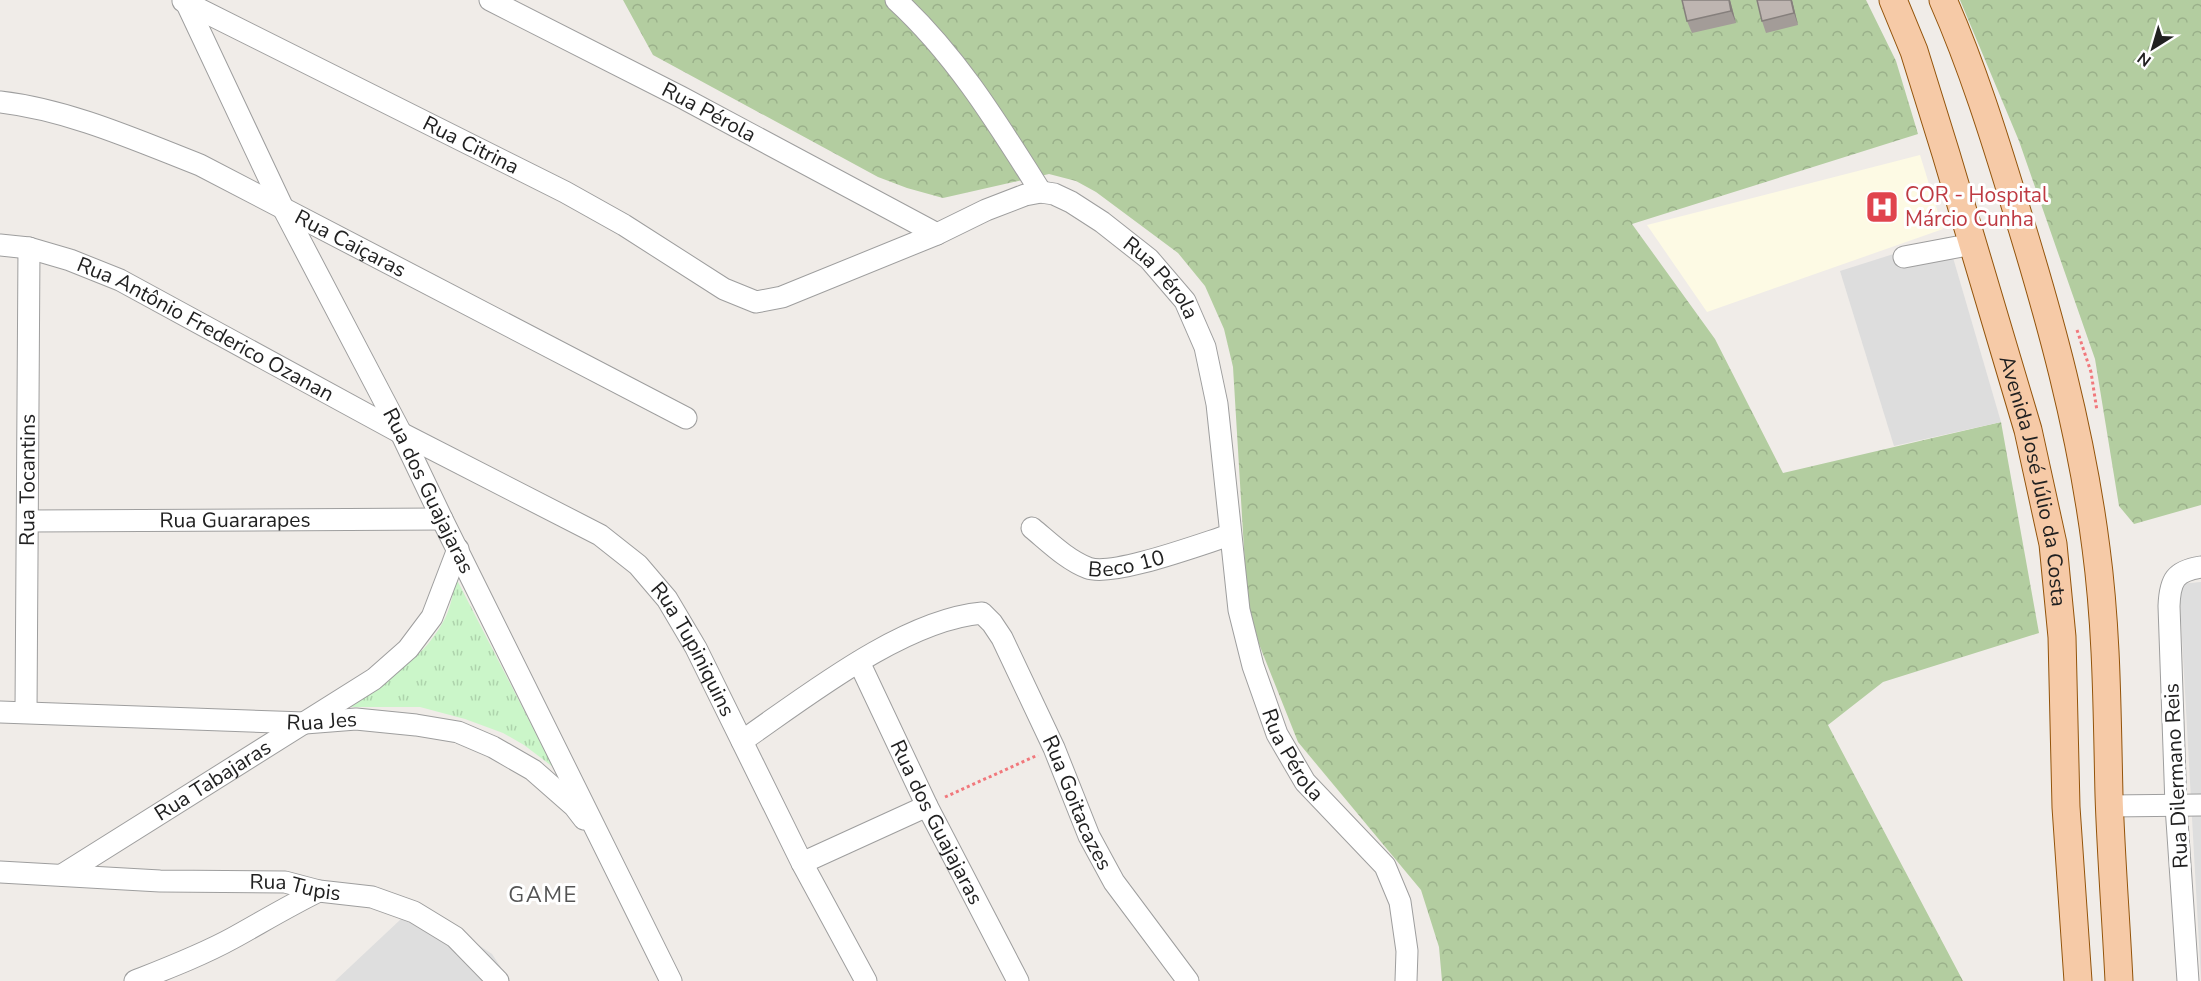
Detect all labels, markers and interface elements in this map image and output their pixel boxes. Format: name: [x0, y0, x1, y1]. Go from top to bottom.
north arrow: [2123, 18, 2183, 78]
text: N: [2133, 47, 2156, 72]
street label: Rua Pérola: [657, 76, 761, 149]
street label: Rua Citrina: [418, 109, 524, 181]
place label: COR - Hospital Márcio Cunha: [1905, 181, 2049, 233]
hospital icon: COR - Hospital Márcio Cunha: [1864, 189, 1900, 225]
street label: Rua Caiçaras: [290, 203, 411, 284]
street label: Rua Pérola: [1117, 230, 1205, 323]
street label: Rua Antônio Frederico Ozanan: [73, 250, 339, 408]
street label: Avenida José Júlio da Costa: [1993, 352, 2073, 608]
street label: Rua dos Guajajaras: [376, 403, 481, 578]
street label: Rua Tocantins: [13, 414, 42, 546]
street label: Rua Guararapes: [159, 506, 311, 534]
street label: Beco 10: [1087, 543, 1168, 584]
street label: Rua Tupiniquins: [644, 576, 742, 721]
street label: Rua Dilermano Reis: [2157, 683, 2195, 869]
street label: Rua Jes: [286, 705, 358, 737]
street label: Rua Pérola: [1255, 705, 1330, 807]
street label: Rua Goitacazes: [1036, 730, 1119, 875]
street label: Rua Tabajaras: [149, 733, 276, 827]
street label: Rua dos Guajajaras: [884, 735, 990, 909]
street label: Rua Tupis: [249, 868, 342, 907]
district label: GAME: [508, 880, 578, 910]

